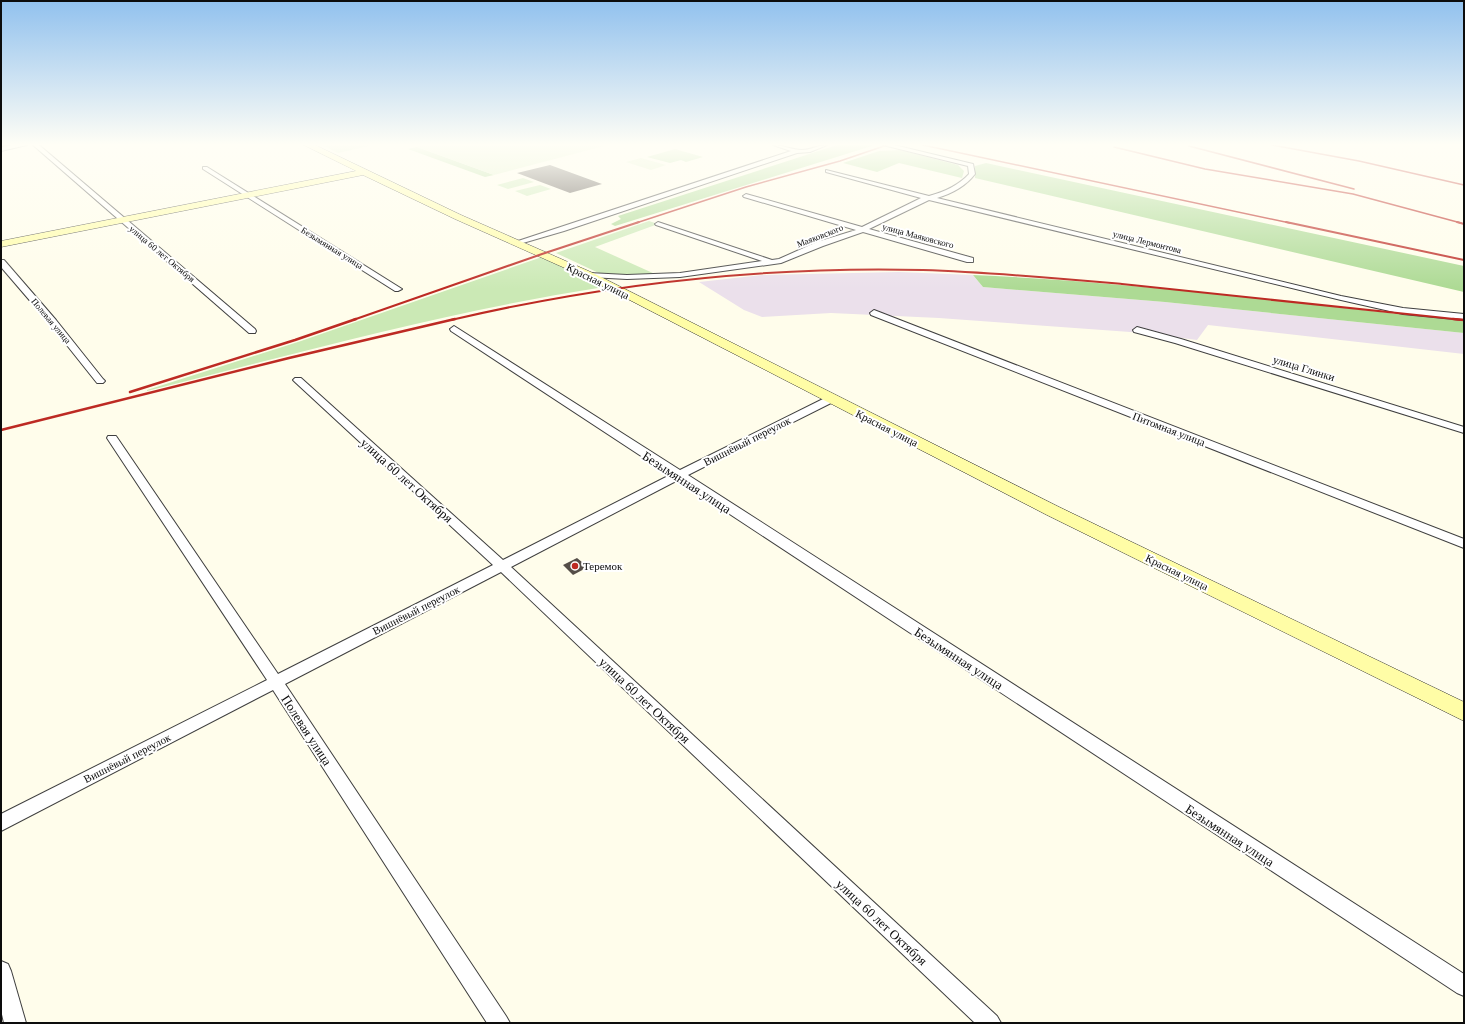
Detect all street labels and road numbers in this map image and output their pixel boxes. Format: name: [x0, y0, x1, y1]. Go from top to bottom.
street label: Маяковского: [795, 222, 845, 249]
street label: улица Маяковского: [881, 222, 955, 250]
street label: улица 60 лет Октября: [127, 224, 197, 284]
street label: Безымянная улица: [299, 225, 365, 271]
street label: улица Лермонтова: [1112, 229, 1182, 255]
street label: Красная улица: [565, 261, 631, 301]
street label: Полевая улица: [29, 296, 73, 346]
street label: улица Глинки: [1272, 353, 1336, 383]
street label: Красная улица: [854, 407, 920, 449]
street label: Питомная улица: [1131, 410, 1207, 448]
street label: Вишнёвый переулок: [702, 414, 793, 468]
street label: улица 60 лет Октября: [357, 435, 456, 526]
street label: Безымянная улица: [640, 448, 734, 517]
street label: Красная улица: [1144, 552, 1210, 592]
street label: Вишнёвый переулок: [371, 583, 462, 637]
street label: Безымянная улица: [912, 624, 1006, 693]
street label: улица 60 лет Октября: [596, 654, 693, 746]
street label: Полевая улица: [278, 692, 335, 769]
street label: Вишнёвый переулок: [82, 731, 173, 785]
street label: Безымянная улица: [1183, 801, 1277, 870]
street label: улица 60 лет Октября: [833, 876, 930, 968]

